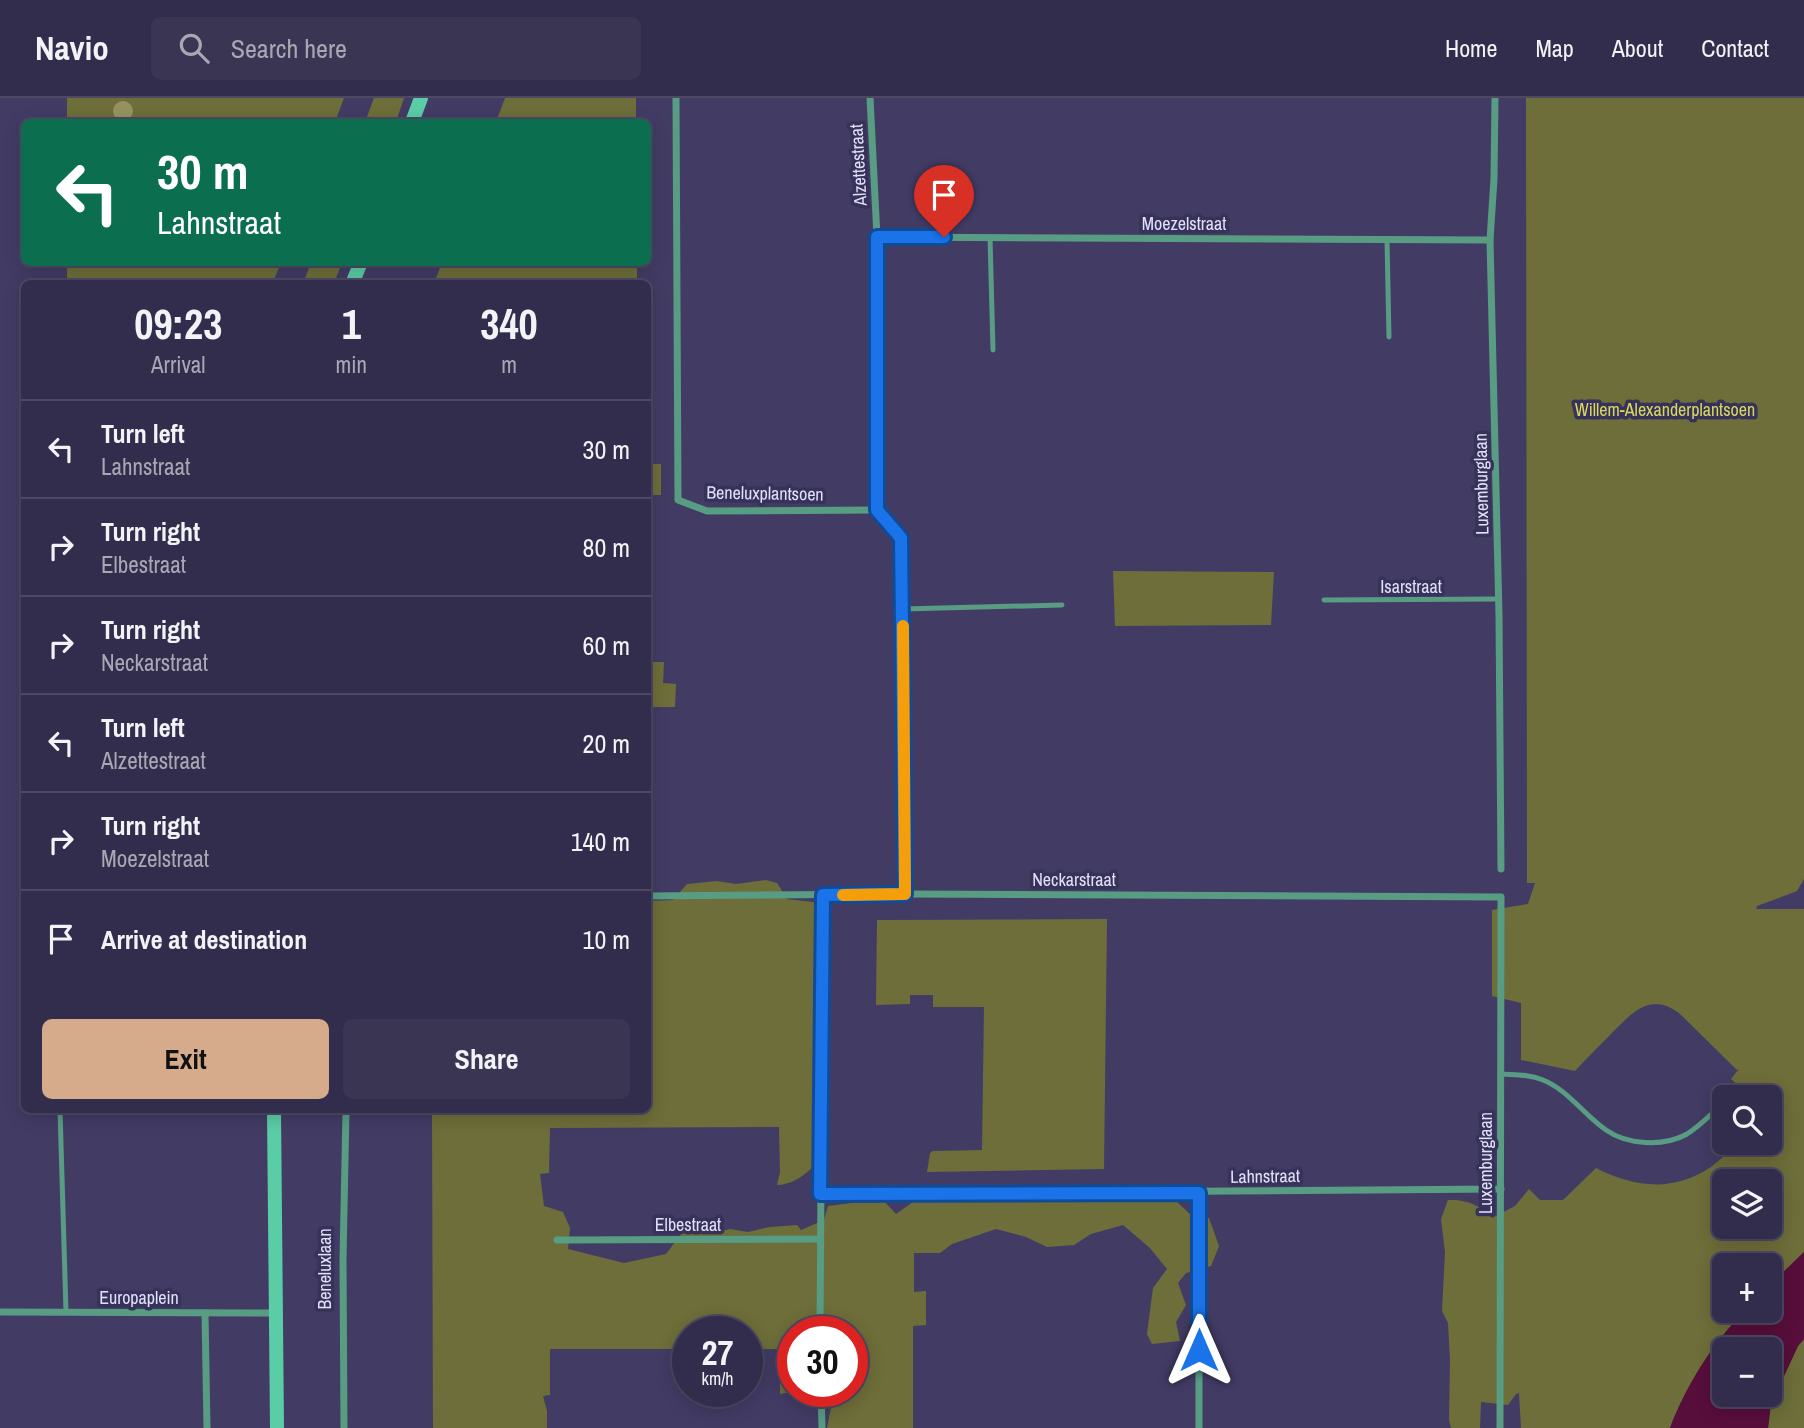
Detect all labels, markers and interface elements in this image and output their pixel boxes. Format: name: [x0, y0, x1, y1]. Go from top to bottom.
search box: [151, 17, 641, 80]
text: Navio: [35, 26, 109, 70]
icon: search: [175, 29, 213, 67]
text: Search here: [231, 31, 347, 66]
text: Home: [1445, 32, 1497, 64]
text: Map: [1535, 32, 1574, 64]
text: About: [1612, 32, 1663, 64]
text: Contact: [1701, 32, 1769, 64]
street label: Alzettestraat: [843, 123, 873, 208]
text: 30 m: [157, 138, 249, 204]
icon: left: [42, 147, 133, 238]
pin: [914, 165, 974, 237]
icon: arrive: [925, 176, 963, 214]
text: Lahnstraat: [157, 201, 281, 244]
street label: Moezelstraat: [1142, 211, 1226, 236]
text: 09:23: [134, 296, 222, 352]
text: 1: [342, 296, 361, 352]
text: 340: [480, 296, 538, 352]
text: Arrival: [151, 349, 206, 380]
text: min: [336, 349, 367, 380]
text: m: [501, 349, 517, 380]
park label: Willem-Alexanderplantsoen: [1575, 397, 1755, 422]
text: Turn left: [101, 416, 185, 451]
icon: left: [42, 430, 80, 468]
text: 30 m: [583, 432, 630, 467]
street label: Luxemburglaan: [1468, 433, 1494, 535]
text: Lahnstraat: [101, 451, 190, 482]
street label: Beneluxplantsoen: [706, 479, 824, 507]
text: Turn right: [101, 514, 200, 549]
icon: right: [42, 528, 80, 566]
text: 80 m: [583, 530, 630, 565]
text: Elbestraat: [101, 549, 186, 580]
street label: Isarstraat: [1380, 574, 1442, 599]
text: Turn right: [101, 612, 200, 647]
icon: right: [42, 626, 80, 664]
text: 60 m: [583, 628, 630, 663]
text: Neckarstraat: [101, 647, 208, 678]
text: Turn left: [101, 710, 185, 745]
icon: left: [42, 724, 80, 762]
text: 20 m: [583, 726, 630, 761]
text: Alzettestraat: [101, 745, 206, 776]
text: Turn right: [101, 808, 200, 843]
icon: right: [42, 822, 80, 860]
text: 140 m: [571, 824, 630, 859]
text: Moezelstraat: [101, 843, 209, 874]
street label: Neckarstraat: [1032, 867, 1116, 892]
icon: arrive: [42, 920, 80, 958]
text: Arrive at destination: [101, 922, 307, 957]
text: 10 m: [583, 922, 630, 957]
button: Exit: [42, 1019, 329, 1099]
button: Share: [343, 1019, 630, 1099]
map controls: [1712, 1085, 1782, 1407]
button: search: [1712, 1085, 1782, 1155]
street label: Luxemburglaan: [1473, 1112, 1498, 1214]
street label: Lahnstraat: [1230, 1163, 1300, 1189]
button: layers: [1712, 1169, 1782, 1239]
street label: Elbestraat: [655, 1212, 721, 1237]
street label: Beneluxlaan: [312, 1228, 337, 1310]
button: +: [1712, 1253, 1782, 1323]
street label: Europaplein: [99, 1285, 179, 1310]
position arrow: [1162, 1313, 1236, 1387]
speed limit sign: 30: [777, 1316, 868, 1407]
text: 27: [702, 1329, 733, 1376]
button: −: [1712, 1337, 1782, 1407]
text: km/h: [702, 1366, 734, 1391]

